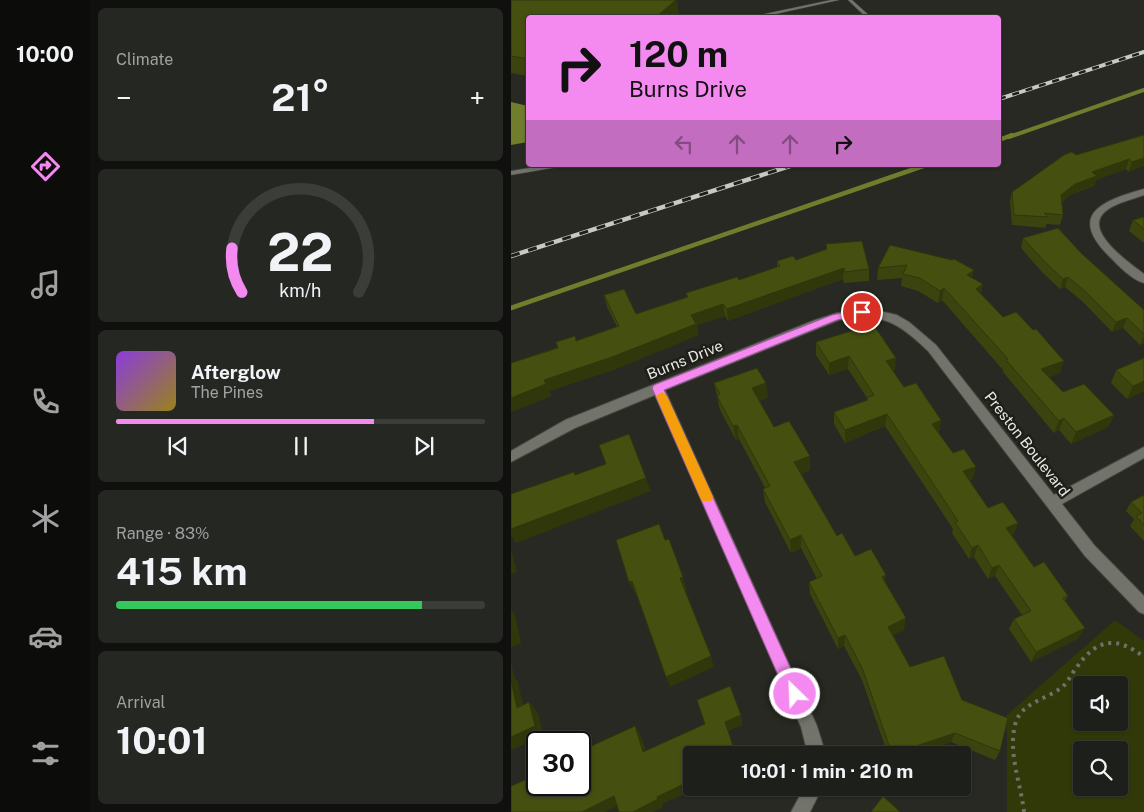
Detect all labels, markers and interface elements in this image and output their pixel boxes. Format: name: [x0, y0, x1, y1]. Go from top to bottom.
text: 120 m: [629, 34, 728, 75]
icon: right: [546, 35, 611, 100]
text: 10:00: [16, 41, 74, 67]
text: Climate: [116, 50, 173, 69]
text: 21°: [271, 75, 330, 120]
text: Burns Drive: [629, 76, 747, 102]
text: −: [116, 81, 132, 114]
text: +: [469, 81, 485, 114]
icon: left: [670, 130, 698, 158]
icon: ahead: [723, 130, 751, 158]
icon: ahead: [776, 130, 804, 158]
icon: right: [829, 130, 857, 158]
icon: directions: [28, 149, 63, 184]
text: 22: [267, 222, 334, 283]
icon: music: [28, 267, 63, 302]
text: km/h: [279, 280, 322, 301]
pin: [841, 291, 883, 333]
icon: arrive: [848, 298, 876, 326]
street label: Burns Drive: [644, 337, 725, 382]
text: Afterglow: [191, 361, 281, 383]
text: The Pines: [191, 383, 263, 402]
icon: phone: [28, 384, 63, 419]
street label: Preston Boulevard: [981, 388, 1073, 499]
icon: previous: [164, 432, 192, 460]
icon: pause: [287, 432, 315, 460]
icon: next: [410, 432, 438, 460]
icon: climate: [28, 501, 63, 536]
text: Range · 83%: [116, 524, 210, 543]
text: 415 km: [116, 549, 247, 594]
icon: car: [28, 619, 63, 654]
position arrow: [768, 667, 820, 719]
map controls: [1073, 676, 1128, 796]
button: sound: [1073, 676, 1128, 731]
text: Arrival: [116, 693, 165, 712]
text: 10:01: [116, 718, 208, 763]
speed limit sign: 30: [526, 731, 591, 796]
icon: filters: [28, 736, 63, 771]
button: search: [1073, 741, 1128, 796]
text: 10:01 · 1 min · 210 m: [741, 760, 913, 782]

